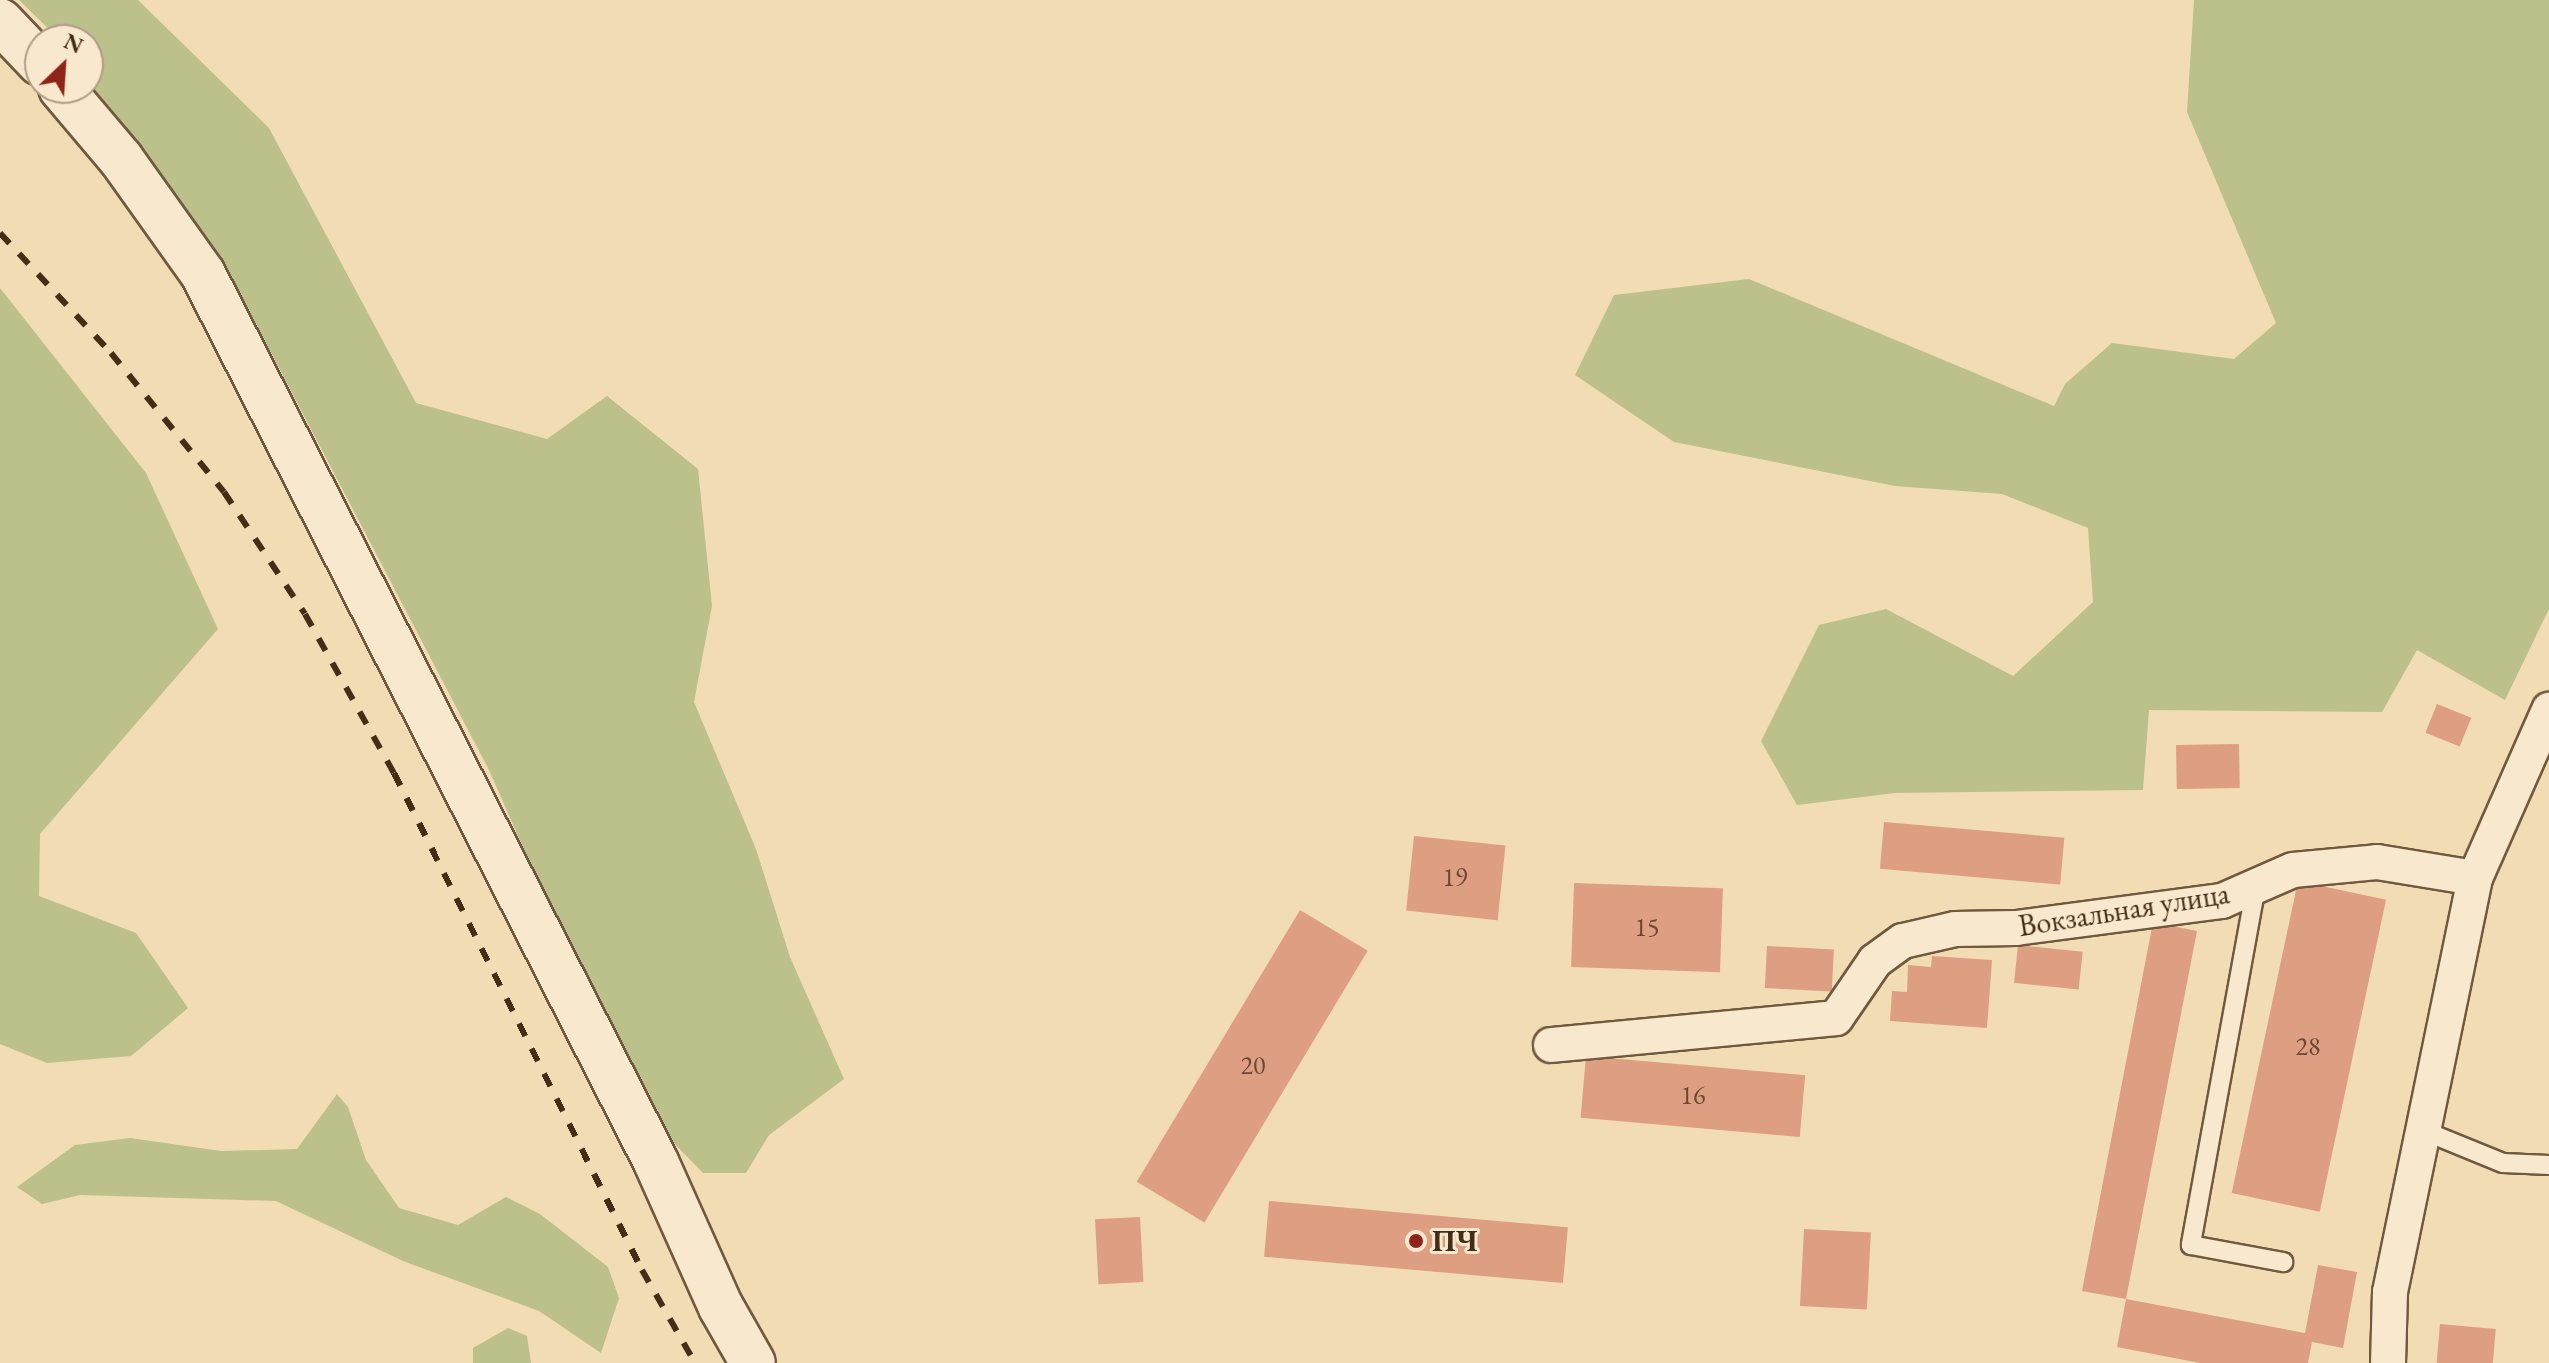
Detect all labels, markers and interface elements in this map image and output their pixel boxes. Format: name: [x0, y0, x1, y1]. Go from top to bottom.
north arrow: [24, 24, 104, 104]
text: N: [59, 27, 88, 61]
house number: 19: [1443, 862, 1467, 894]
street label: Вокзальная улица: [2016, 876, 2232, 944]
house number: 15: [1635, 912, 1659, 944]
house number: 28: [2296, 1031, 2320, 1063]
house number: 20: [1241, 1050, 1265, 1082]
house number: 16: [1681, 1080, 1705, 1112]
place label: ПЧ: [1432, 1223, 1478, 1259]
marker: ПЧ: [1407, 1232, 1425, 1250]

